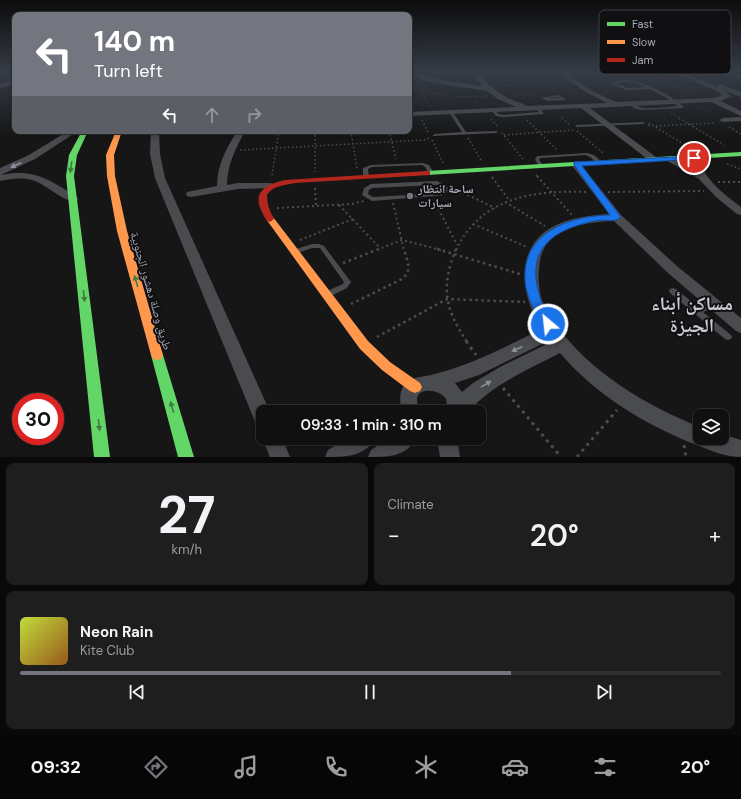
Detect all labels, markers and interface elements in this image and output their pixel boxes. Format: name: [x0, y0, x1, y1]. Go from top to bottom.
legend: [599, 10, 731, 74]
text: Fast: [632, 17, 653, 31]
text: 140 m: [94, 23, 175, 60]
icon: left: [28, 28, 80, 80]
text: Slow: [632, 35, 656, 49]
text: Jam: [632, 53, 653, 67]
text: Turn left: [94, 59, 163, 83]
icon: left: [159, 104, 181, 126]
icon: ahead: [201, 104, 223, 126]
icon: right: [243, 104, 265, 126]
pin: [677, 141, 711, 175]
icon: arrive: [683, 147, 705, 169]
one-way arrow: [68, 161, 74, 173]
one-way arrow: [10, 162, 22, 168]
place label: ساحة انتظار سيارات: [417, 181, 474, 211]
marker: ساحة انتظار سيارات: [405, 191, 415, 201]
street label: طريق وصلة دهشور الجنوبية: [126, 230, 176, 352]
one-way arrow: [133, 275, 139, 287]
one-way arrow: [81, 290, 87, 302]
district label: مساكن أبناء الجيزة: [651, 291, 733, 338]
position arrow: [527, 303, 569, 345]
one-way arrow: [511, 346, 523, 352]
one-way arrow: [481, 380, 491, 388]
speed limit sign: 30: [12, 393, 64, 445]
one-way arrow: [169, 400, 175, 412]
map controls: [693, 409, 729, 445]
button: layers: [693, 409, 729, 445]
text: 09:33 · 1 min · 310 m: [300, 415, 442, 435]
one-way arrow: [95, 419, 102, 431]
text: 27: [158, 481, 216, 549]
text: Climate: [388, 496, 434, 513]
text: 20°: [530, 516, 579, 555]
text: −: [388, 521, 400, 550]
text: +: [709, 521, 721, 550]
text: km/h: [171, 541, 202, 558]
text: Neon Rain: [80, 622, 153, 642]
text: Kite Club: [80, 642, 134, 659]
icon: previous: [126, 681, 148, 703]
icon: pause: [359, 681, 381, 703]
icon: next: [593, 681, 615, 703]
icon: directions: [142, 753, 170, 781]
icon: music: [232, 753, 260, 781]
icon: phone: [322, 753, 350, 781]
icon: climate: [412, 753, 440, 781]
icon: car: [501, 753, 529, 781]
icon: filters: [591, 753, 619, 781]
text: 09:32: [31, 755, 81, 779]
text: 20°: [681, 755, 710, 779]

